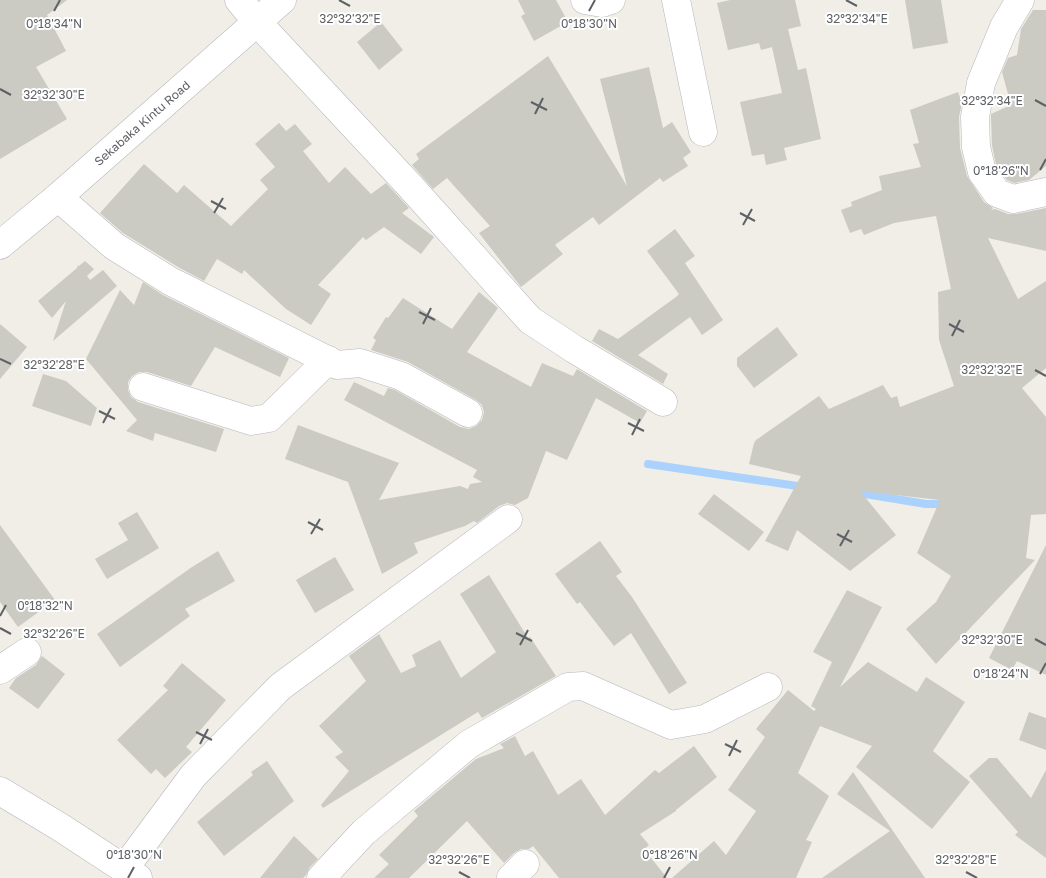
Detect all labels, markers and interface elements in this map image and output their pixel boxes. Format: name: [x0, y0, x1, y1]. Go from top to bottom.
text: 32°32'32"E: [319, 11, 381, 26]
text: 32°32'34"E: [826, 11, 888, 26]
text: 0°18'34"N: [26, 16, 82, 31]
text: 0°18'30"N: [561, 16, 617, 31]
street label: Sekabaka Kintu Road: [91, 77, 193, 169]
text: 32°32'30"E: [23, 87, 85, 102]
text: 32°32'34"E: [961, 93, 1023, 108]
text: 0°18'26"N: [973, 163, 1029, 178]
text: 32°32'28"E: [23, 357, 85, 372]
text: 32°32'32"E: [961, 362, 1023, 377]
text: 0°18'32"N: [17, 598, 73, 613]
text: 32°32'26"E: [23, 626, 85, 641]
text: 32°32'30"E: [961, 632, 1023, 647]
text: 0°18'24"N: [973, 666, 1029, 681]
text: 0°18'30"N: [106, 847, 162, 862]
text: 0°18'26"N: [642, 847, 698, 862]
text: 32°32'26"E: [428, 852, 490, 867]
text: 32°32'28"E: [935, 852, 997, 867]

